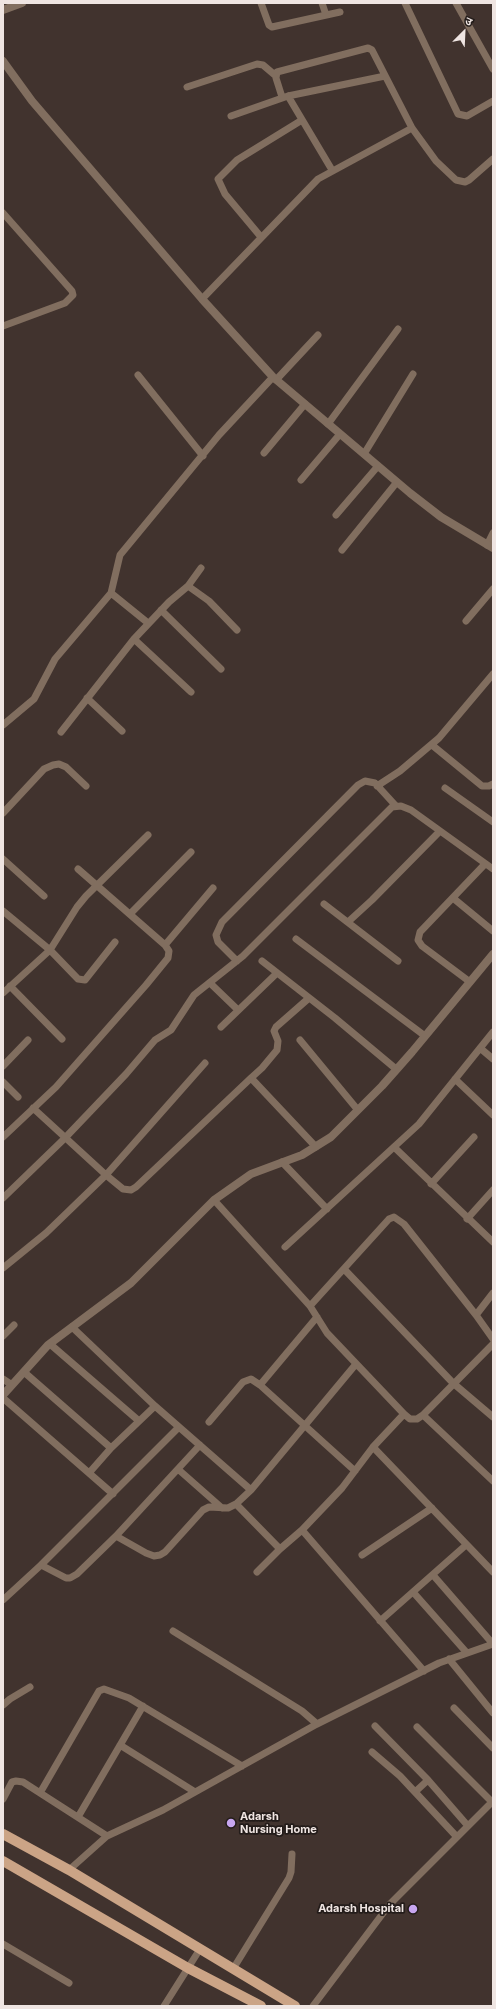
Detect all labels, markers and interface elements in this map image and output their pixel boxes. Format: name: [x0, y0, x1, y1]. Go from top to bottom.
north arrow: [444, 12, 484, 52]
text: उ: [463, 13, 475, 29]
place label: Adarsh Nursing Home: [240, 1810, 317, 1836]
marker: Adarsh Nursing Home: [225, 1817, 237, 1829]
place label: Adarsh Hospital: [318, 1902, 404, 1916]
marker: Adarsh Hospital: [407, 1903, 419, 1915]

